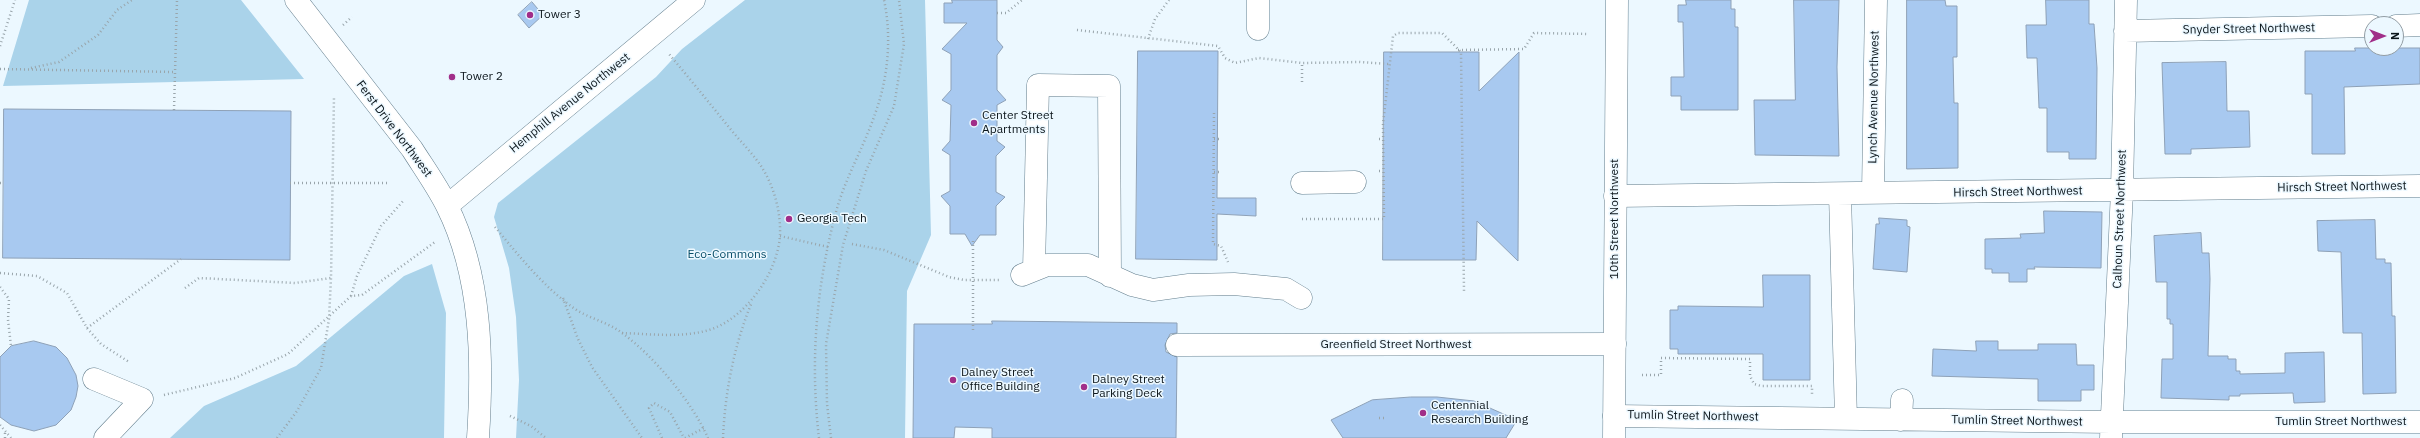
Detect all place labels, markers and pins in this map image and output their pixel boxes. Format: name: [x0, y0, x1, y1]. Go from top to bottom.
place label: Tower 3: [538, 8, 581, 22]
marker: Tower 3: [525, 10, 535, 20]
place label: Tower 2: [460, 70, 503, 84]
marker: Tower 2: [447, 72, 457, 82]
place label: Center Street Apartments: [982, 109, 1054, 137]
marker: Center Street Apartments: [969, 118, 979, 128]
place label: Georgia Tech: [797, 212, 867, 226]
marker: Georgia Tech: [784, 214, 794, 224]
place label: Dalney Street Office Building: [961, 366, 1040, 394]
place label: Dalney Street Parking Deck: [1092, 373, 1165, 401]
marker: Dalney Street Office Building: [948, 375, 958, 385]
marker: Dalney Street Parking Deck: [1079, 382, 1089, 392]
place label: Centennial Research Building: [1431, 399, 1528, 427]
marker: Centennial Research Building: [1418, 408, 1428, 418]

